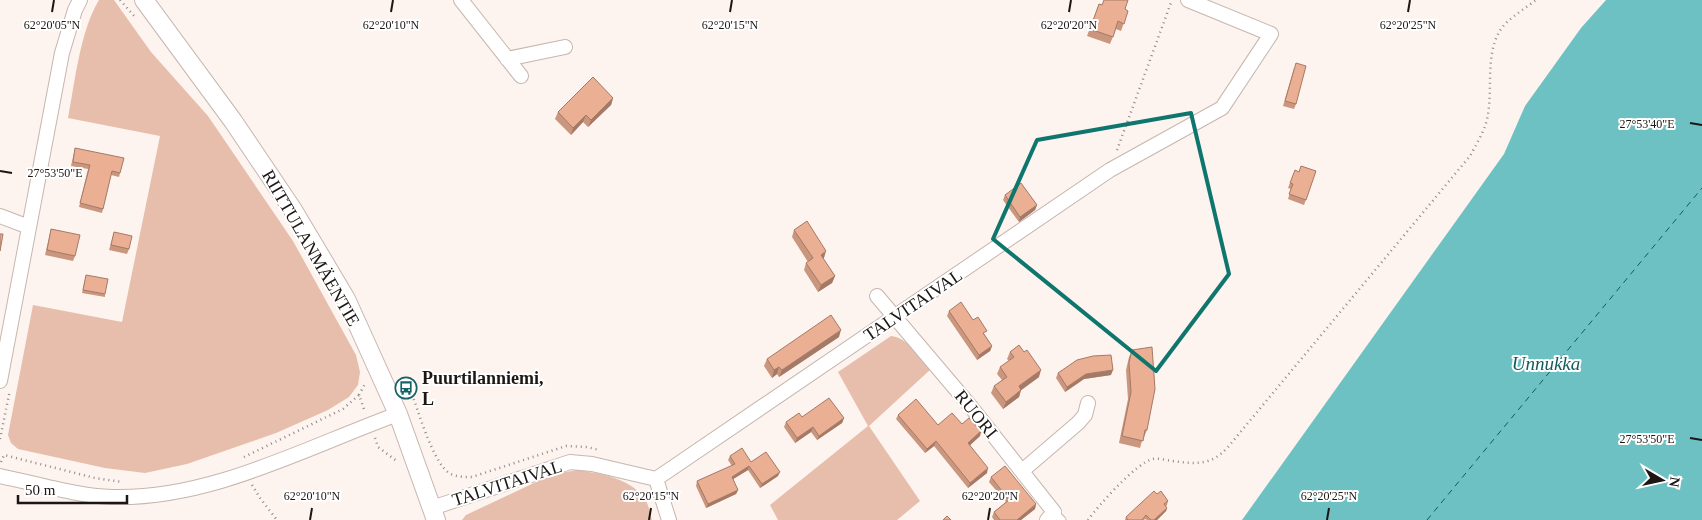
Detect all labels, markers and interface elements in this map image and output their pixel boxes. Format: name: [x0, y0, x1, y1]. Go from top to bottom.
text: 62°20'05"N: [24, 18, 81, 32]
text: 62°20'10"N: [363, 18, 420, 32]
text: 62°20'15"N: [702, 18, 759, 32]
text: 62°20'20"N: [1041, 18, 1098, 32]
text: 62°20'25"N: [1380, 18, 1437, 32]
text: 27°53'40"E: [1619, 117, 1675, 131]
text: 27°53'50"E: [27, 166, 83, 180]
street label: RIITTULANMÄENTIE: [258, 166, 364, 330]
street label: TALVITAIVAL: [860, 265, 966, 345]
water label: Unnukka: [1512, 353, 1580, 374]
place label: Puurtilanniemi, L: [422, 368, 544, 409]
bus stop icon: Puurtilanniemi, L: [394, 376, 418, 400]
street label: RUORI: [951, 386, 1001, 442]
text: 27°53'50"E: [1619, 432, 1675, 446]
north arrow: [1637, 455, 1687, 505]
street label: TALVITAIVAL: [450, 456, 564, 510]
scale bar: [18, 472, 126, 504]
text: N: [1666, 476, 1683, 488]
text: 50 m: [25, 482, 56, 498]
text: 62°20'10"N: [284, 489, 341, 503]
text: 62°20'15"N: [623, 489, 680, 503]
text: 62°20'20"N: [962, 489, 1019, 503]
text: 62°20'25"N: [1301, 489, 1358, 503]

